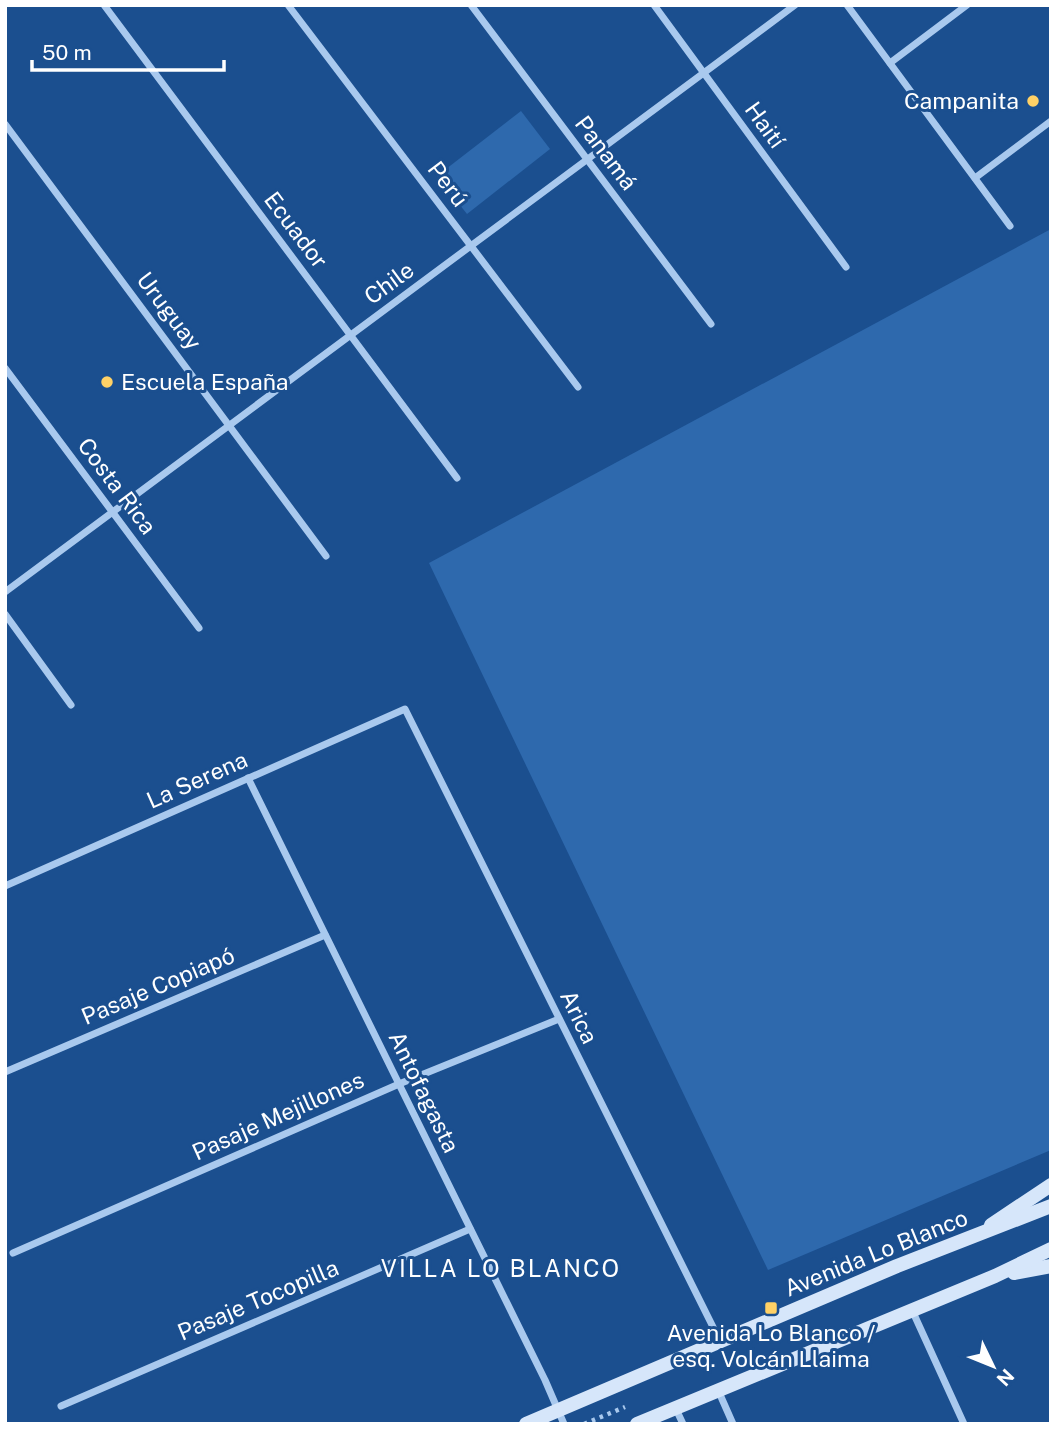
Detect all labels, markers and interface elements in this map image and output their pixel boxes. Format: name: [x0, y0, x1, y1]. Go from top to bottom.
scale bar: [32, 28, 224, 72]
text: 50 m: [42, 40, 92, 65]
place label: Campanita: [904, 87, 1019, 114]
marker: Campanita: [1025, 93, 1041, 109]
street label: Haití: [740, 96, 791, 153]
street label: Panamá: [570, 110, 643, 195]
street label: Perú: [423, 156, 474, 212]
street label: Ecuador: [259, 186, 334, 273]
street label: Chile: [359, 256, 419, 309]
street label: Uruguay: [131, 266, 207, 355]
place label: Escuela España: [121, 368, 289, 395]
marker: Escuela España: [99, 374, 115, 390]
street label: Costa Rica: [72, 432, 162, 539]
street label: La Serena: [142, 745, 251, 814]
street label: Pasaje Copiapó: [77, 941, 238, 1030]
street label: Arica: [555, 986, 604, 1048]
street label: Antofagasta: [383, 1027, 465, 1157]
street label: Pasaje Mejillones: [188, 1066, 368, 1166]
street label: Avenida Lo Blanco: [780, 1203, 971, 1302]
street label: Pasaje Tocopilla: [173, 1253, 342, 1346]
district label: VILLA LO BLANCO: [381, 1254, 621, 1282]
marker: Avenida Lo Blanco / esq. Volcán Llaima: [763, 1300, 779, 1316]
place label: Avenida Lo Blanco / esq. Volcán Llaima: [667, 1319, 875, 1372]
north arrow: [958, 1331, 1028, 1401]
text: N: [992, 1365, 1019, 1391]

